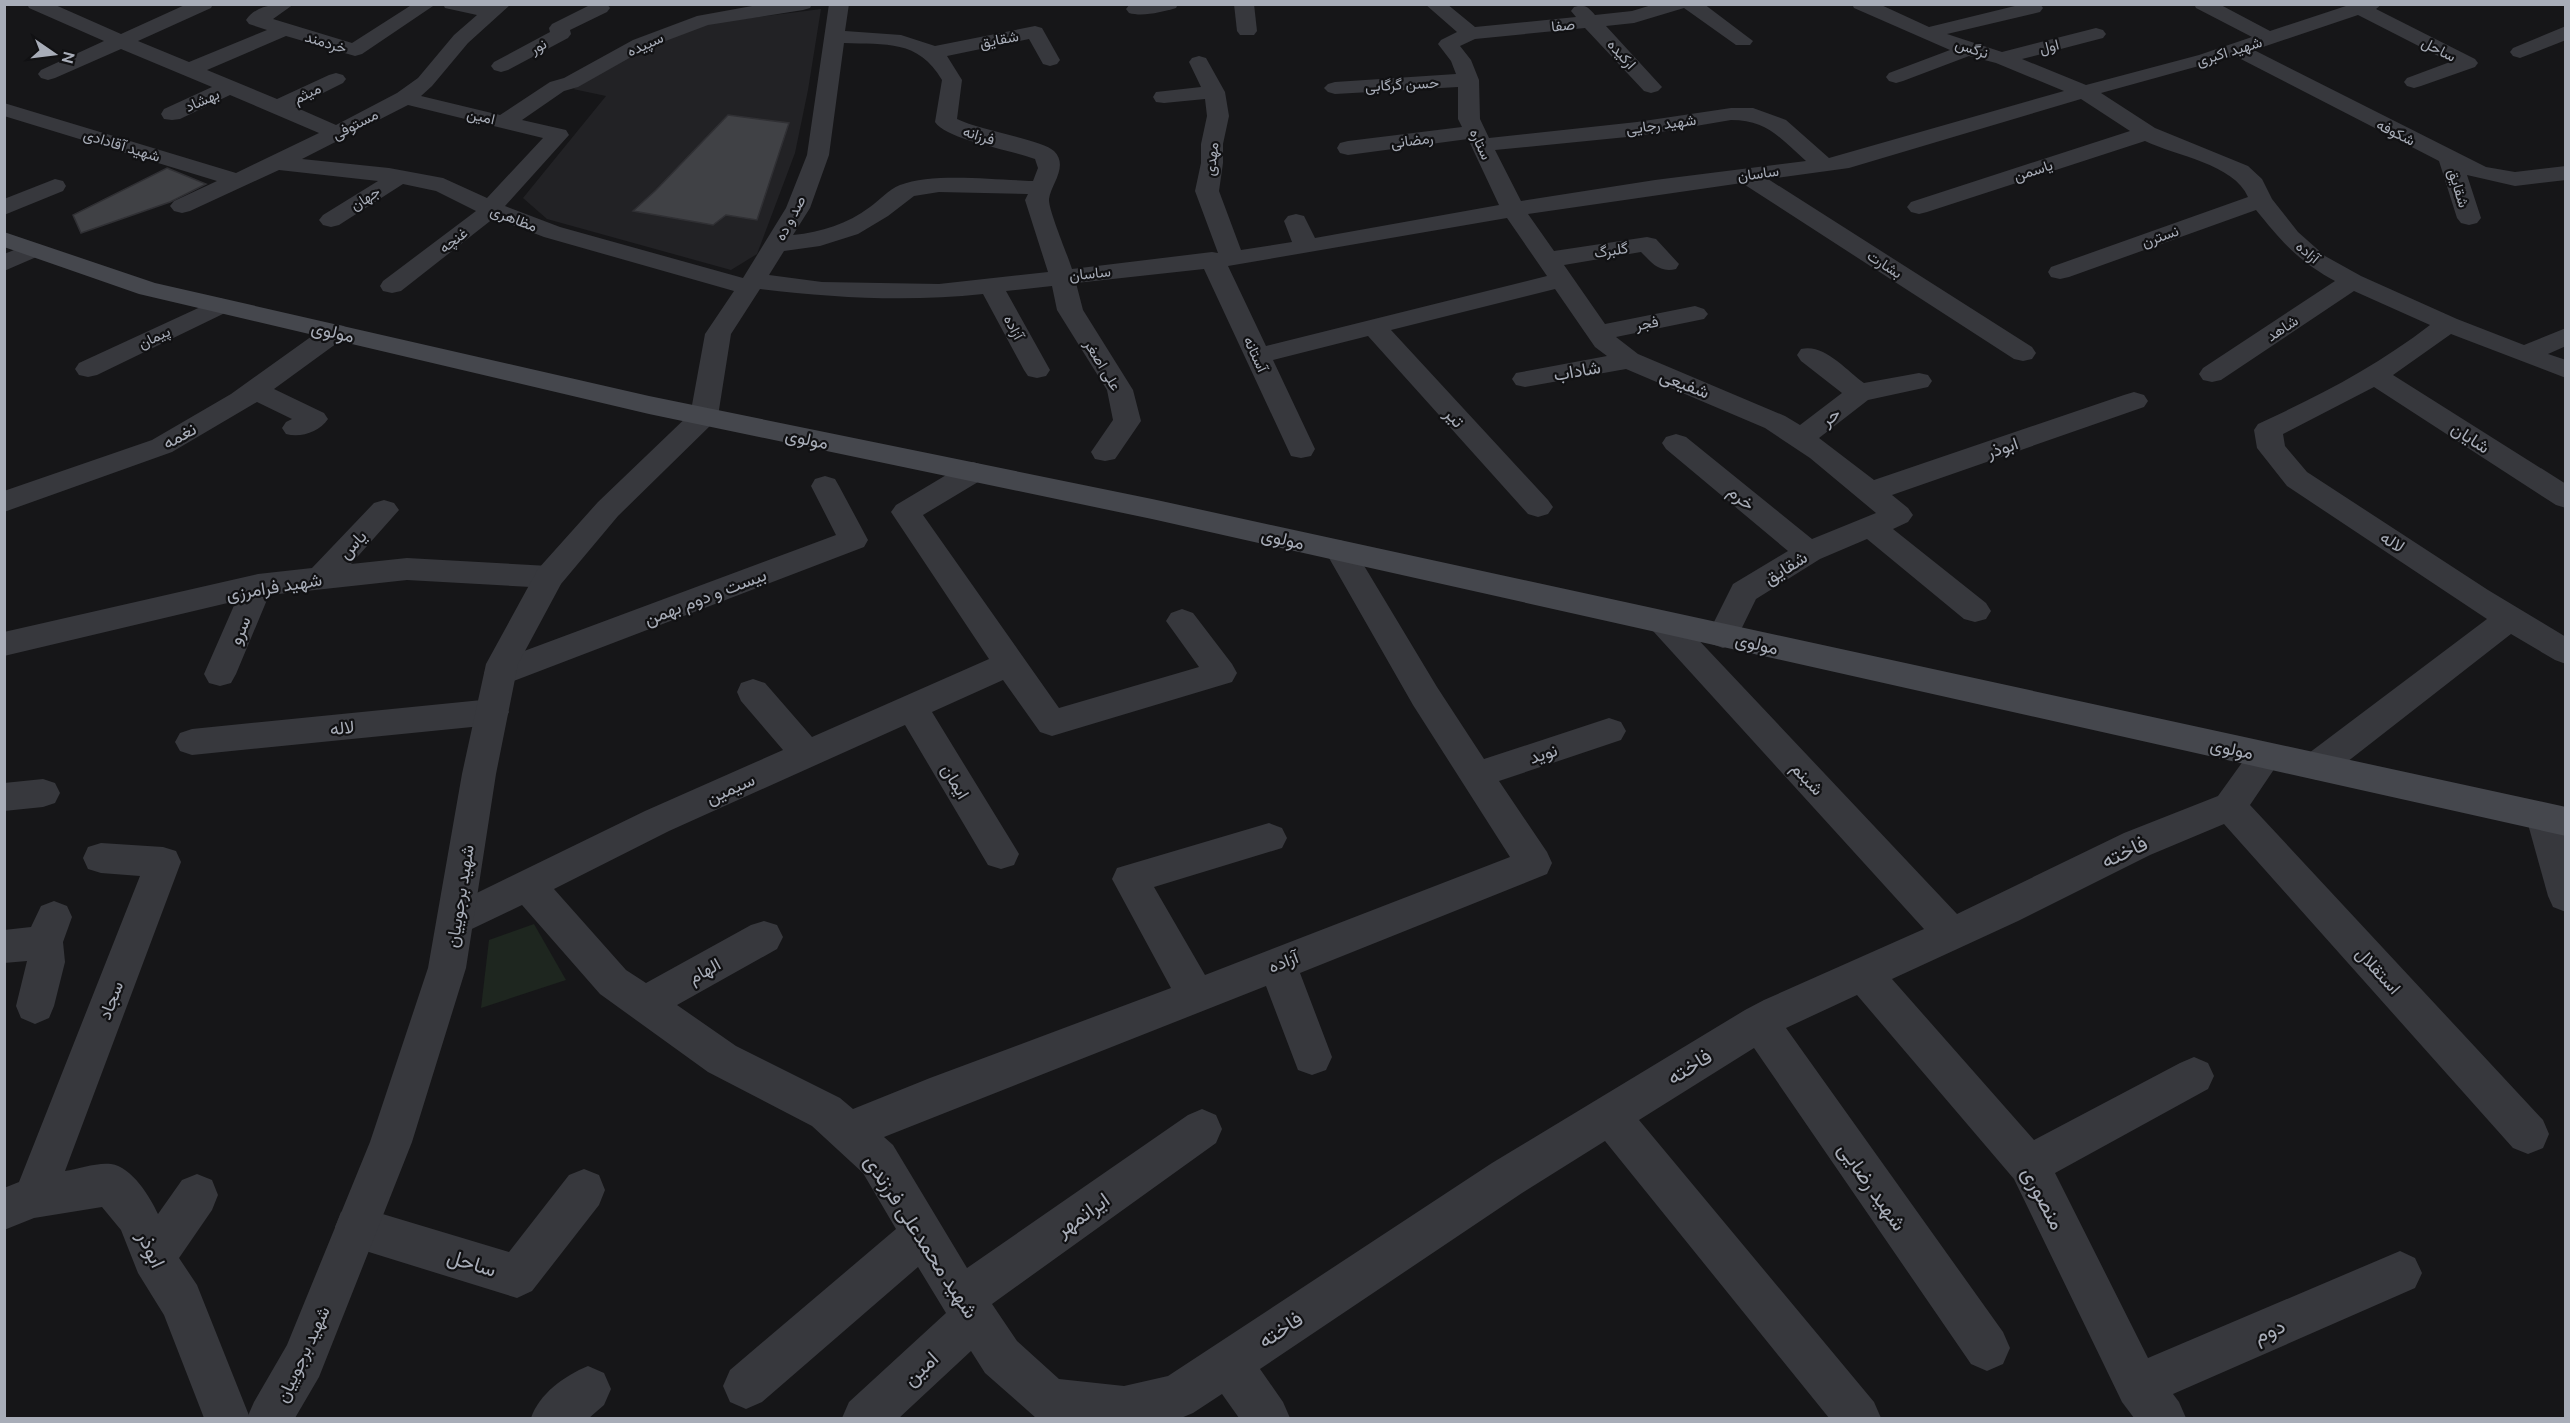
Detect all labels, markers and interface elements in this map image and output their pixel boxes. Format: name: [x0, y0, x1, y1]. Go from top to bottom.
street label: صفا: [1550, 15, 1576, 35]
north arrow: [24, 24, 84, 84]
street label: شقایق: [978, 27, 1021, 53]
street label: خردمند: [303, 28, 349, 57]
street label: سپیده: [624, 28, 667, 61]
street label: شهید اکبری: [2194, 33, 2265, 71]
street label: ساحل: [2419, 33, 2459, 66]
street label: نرگس: [1953, 34, 1991, 63]
street label: نور: [526, 35, 550, 59]
street label: اول: [2037, 35, 2061, 58]
street label: ارکیده: [1603, 36, 1640, 73]
text: N: [58, 50, 79, 66]
street label: حسن گرگابی: [1365, 74, 1440, 96]
street label: میثم: [291, 79, 324, 109]
street label: بهشاد: [182, 85, 222, 116]
street label: مستوفی: [329, 105, 382, 145]
street label: امین: [465, 105, 497, 129]
street label: شهید رجایی: [1625, 111, 1698, 139]
street label: شکوفه: [2374, 115, 2418, 150]
street label: فرزانه: [961, 122, 997, 149]
street label: شهید آقادادی: [81, 125, 163, 167]
street label: ستاره: [1466, 126, 1496, 163]
street label: رمضانی: [1390, 129, 1435, 153]
street label: مهدی: [1200, 141, 1223, 177]
street label: یاسمن: [2011, 156, 2055, 186]
street label: ساسان: [1736, 162, 1780, 185]
street label: شقایق: [2443, 167, 2473, 210]
street label: جهان: [347, 182, 383, 214]
street label: صد و ده: [771, 193, 810, 244]
street label: مظاهری: [487, 201, 540, 237]
street label: نسترن: [2139, 222, 2181, 251]
street label: غنچه: [436, 224, 472, 258]
street label: آزاده: [2292, 237, 2324, 268]
street label: گلبرگ: [1593, 239, 1630, 262]
street label: بشارت: [1864, 246, 1906, 282]
street label: ساسان: [1068, 262, 1112, 285]
street label: شاهد: [2263, 311, 2301, 344]
street label: آزاده: [1000, 312, 1028, 344]
street label: فجر: [1633, 312, 1660, 335]
street label: مولوی: [309, 316, 356, 348]
street label: پیمان: [135, 322, 174, 354]
street label: آستانه: [1240, 334, 1272, 376]
street label: علی اصغر: [1079, 336, 1125, 395]
street label: شاداب: [1552, 356, 1602, 385]
street label: شفیعی: [1657, 364, 1713, 403]
street label: تیر: [1439, 402, 1469, 432]
street label: حر: [1816, 402, 1845, 432]
street label: شایان: [2448, 417, 2494, 458]
street label: نغمه: [159, 418, 199, 452]
street label: مولوی: [783, 424, 830, 454]
street label: ابوذر: [1983, 432, 2021, 464]
street label: خرم: [1723, 480, 1759, 516]
street label: مولوی: [1259, 523, 1306, 555]
street label: یاس: [334, 526, 372, 564]
street label: لاله: [2377, 526, 2409, 556]
street label: شقایق: [1760, 546, 1811, 590]
street label: بیست و دوم بهمن: [641, 564, 770, 631]
street label: شهید فرامرزی: [225, 569, 324, 605]
street label: سرو: [224, 613, 256, 648]
street label: مولوی: [1733, 628, 1780, 660]
street label: لاله: [329, 716, 355, 738]
street label: مولوی: [2208, 734, 2255, 764]
street label: نوید: [1526, 739, 1560, 769]
street label: شبنم: [1786, 757, 1828, 801]
street label: ایمان: [937, 760, 974, 803]
street label: سیمین: [703, 768, 758, 809]
street label: فاخته: [2097, 830, 2151, 872]
street label: شهید برجوییان: [441, 843, 479, 949]
street label: استقلال: [2351, 942, 2405, 999]
street label: آزاده: [1265, 946, 1303, 978]
street label: الهام: [684, 953, 725, 990]
street label: سجاد: [94, 978, 127, 1023]
street label: فاخته: [1662, 1043, 1716, 1089]
street label: شهید رضایی: [1832, 1137, 1912, 1236]
street label: شهید محمدعلی فرزندی: [858, 1150, 984, 1324]
street label: منصوری: [2016, 1162, 2070, 1234]
street label: ایرانمهر: [1050, 1187, 1115, 1243]
street label: ابوذر: [131, 1226, 171, 1272]
street label: ساحل: [444, 1243, 500, 1282]
street label: شهید برجوییان: [271, 1303, 335, 1406]
street label: فاخته: [1253, 1306, 1307, 1352]
street label: دوم: [2250, 1313, 2290, 1350]
street label: امین: [897, 1346, 943, 1391]

